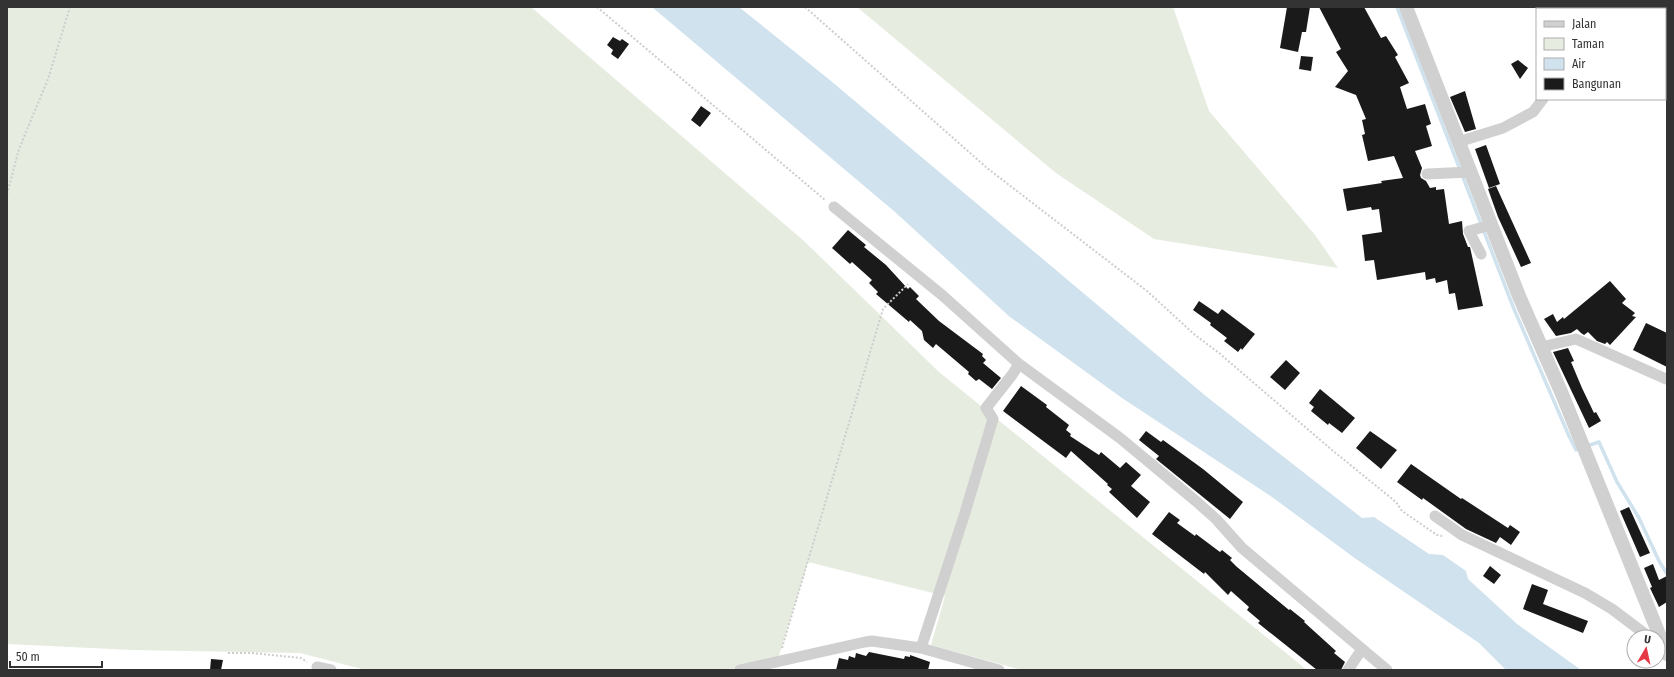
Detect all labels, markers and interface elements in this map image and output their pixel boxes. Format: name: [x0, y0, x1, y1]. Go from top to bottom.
legend: [1536, 8, 1666, 100]
text: Jalan: [1572, 17, 1596, 31]
text: Taman: [1572, 37, 1604, 51]
text: Air: [1572, 57, 1586, 71]
text: Bangunan: [1572, 77, 1621, 91]
north arrow: [1626, 629, 1666, 669]
text: U: [1643, 633, 1652, 647]
scale bar: [10, 643, 102, 669]
text: 50 m: [16, 650, 40, 664]

